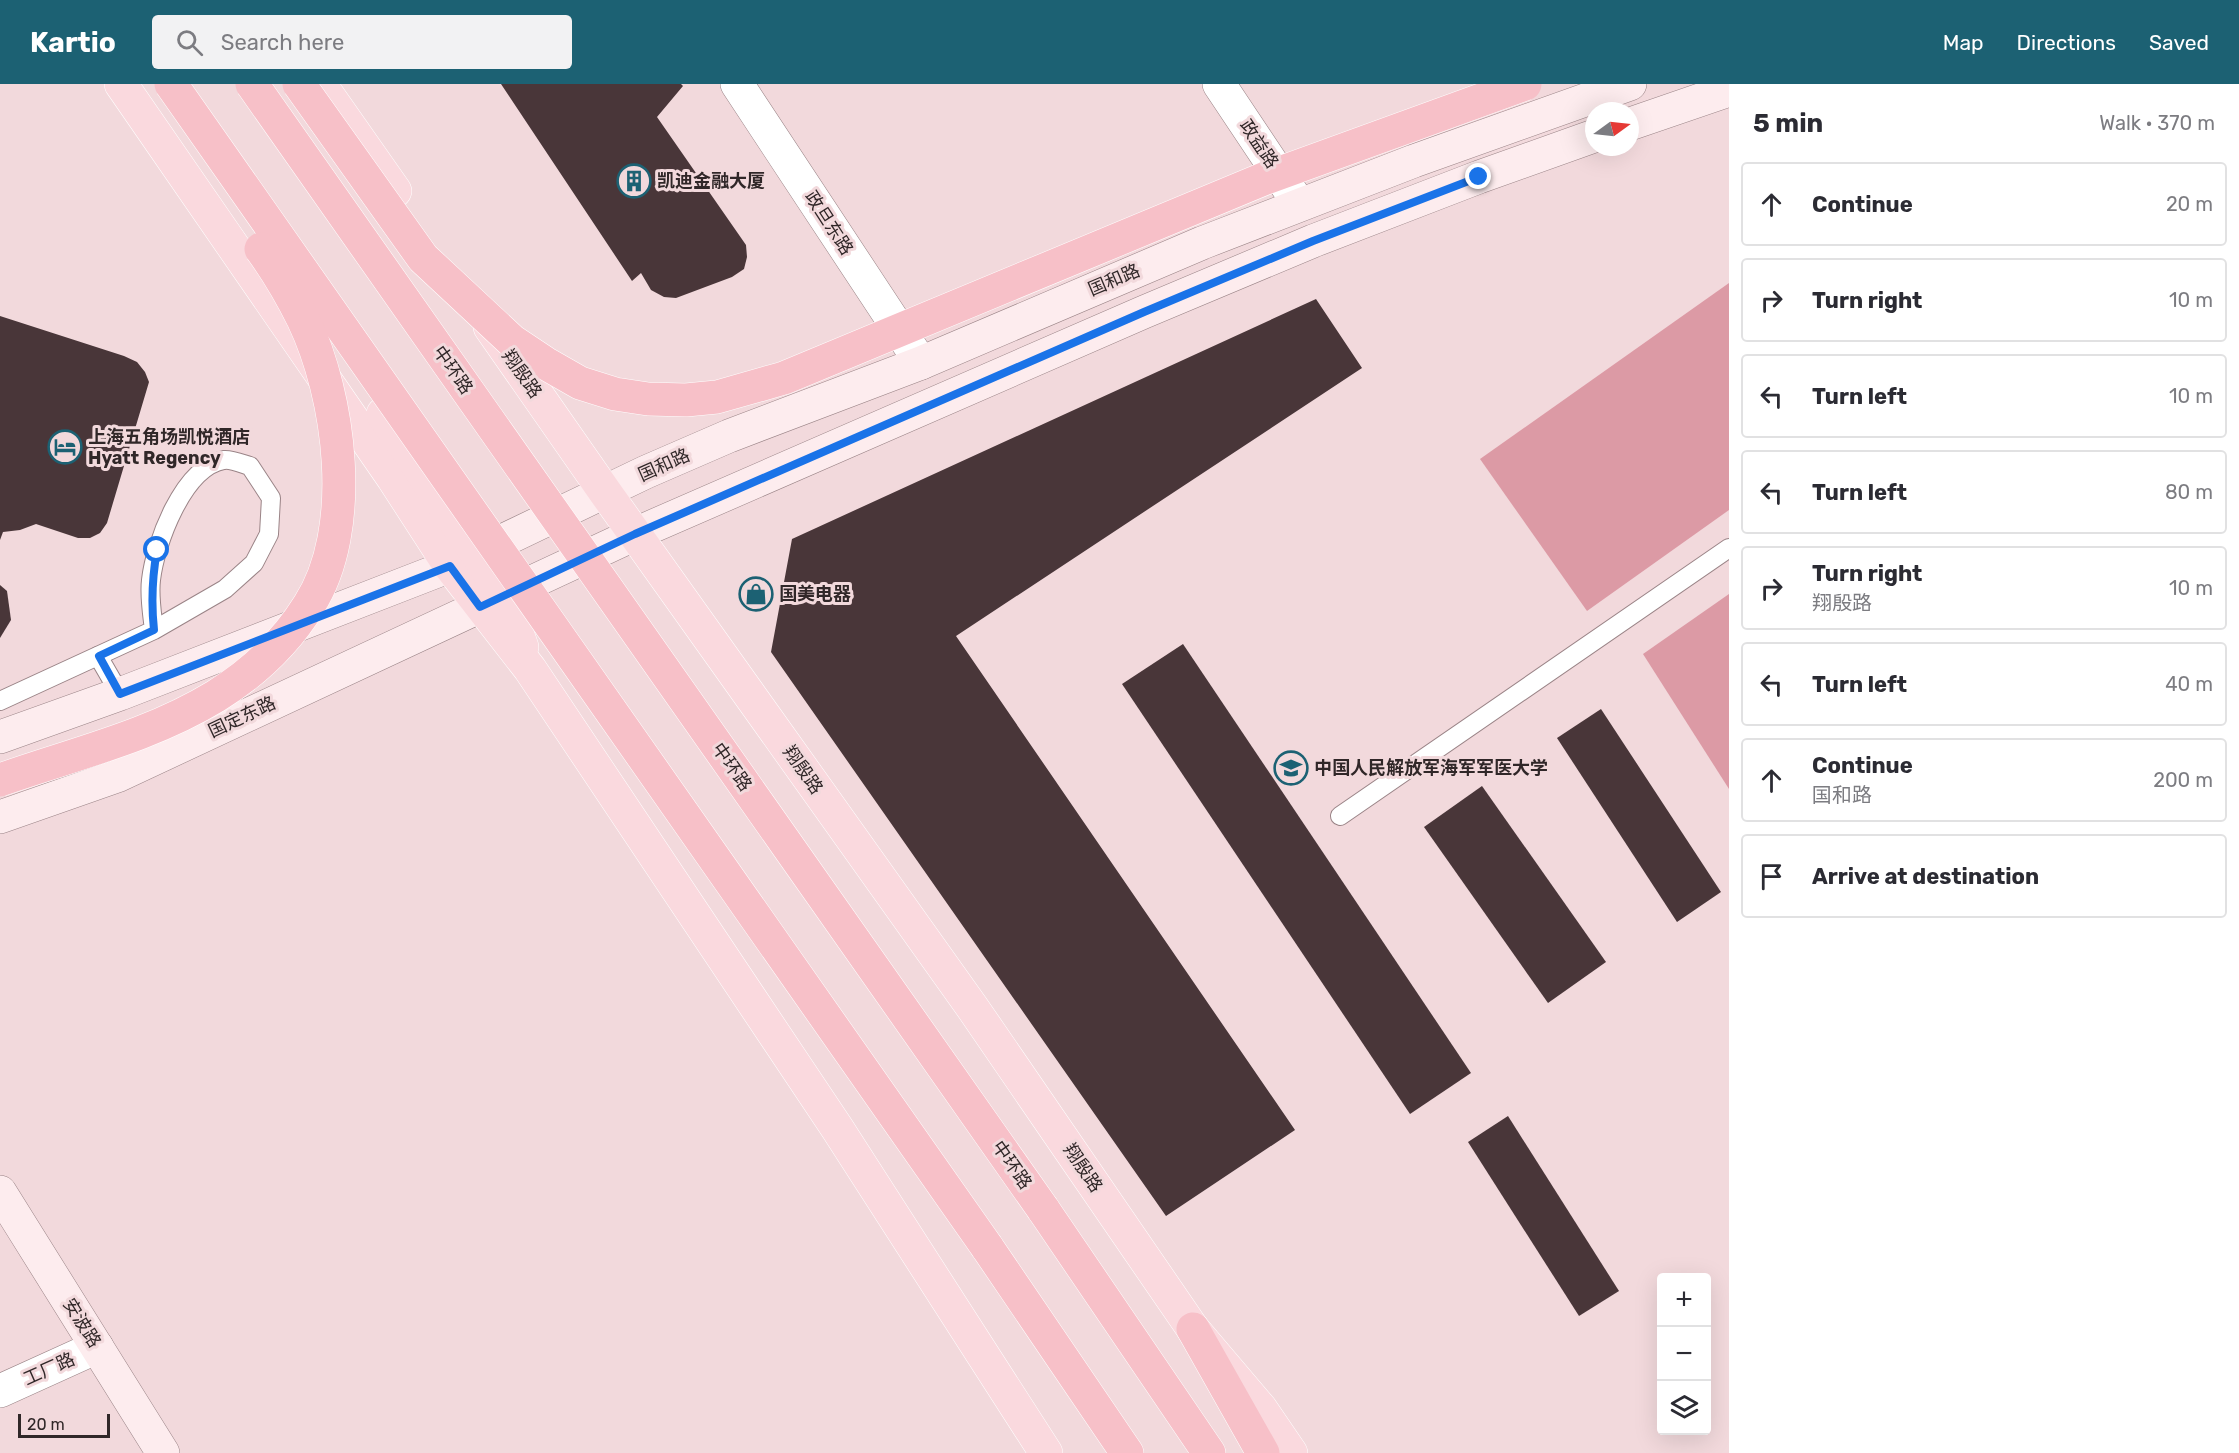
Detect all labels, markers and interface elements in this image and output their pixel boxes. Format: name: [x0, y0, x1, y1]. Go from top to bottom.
search box: [152, 15, 572, 69]
text: Kartio: [30, 26, 116, 59]
icon: search: [173, 26, 206, 59]
text: Search here: [221, 29, 344, 56]
text: Map: [1943, 30, 1984, 55]
text: Directions: [2017, 30, 2116, 55]
text: Saved: [2149, 30, 2209, 55]
north arrow: [1585, 102, 1639, 156]
text: 5 min: [1753, 108, 1823, 139]
text: Walk · 370 m: [2099, 111, 2215, 135]
street label: 政益路: [1235, 115, 1283, 173]
building icon: 凯迪金融大厦: [616, 163, 652, 199]
route end: [1465, 163, 1491, 189]
place label: 凯迪金融大厦: [657, 170, 765, 192]
street label: 政旦东路: [800, 187, 858, 259]
icon: ahead: [1755, 188, 1788, 221]
text: Continue: [1812, 191, 1913, 218]
text: 20 m: [2166, 192, 2213, 216]
street label: 国和路: [1085, 259, 1143, 301]
icon: right: [1755, 284, 1788, 317]
text: Turn right: [1812, 287, 1922, 314]
text: 10 m: [2169, 288, 2213, 312]
street label: 中环路: [429, 342, 477, 398]
street label: 翔殷路: [498, 346, 546, 402]
icon: left: [1755, 380, 1788, 413]
text: Turn left: [1812, 383, 1907, 410]
text: 10 m: [2169, 384, 2213, 408]
place label: 上海五角场凯悦酒店 Hyatt Regency: [88, 426, 250, 469]
hotel icon: 上海五角场凯悦酒店 Hyatt Regency: [47, 429, 83, 465]
street label: 国和路: [635, 444, 693, 486]
icon: left: [1755, 476, 1788, 509]
text: Turn left: [1812, 479, 1907, 506]
text: 80 m: [2165, 480, 2213, 504]
route start: [143, 536, 169, 562]
text: Turn right: [1812, 560, 1922, 587]
icon: right: [1755, 572, 1788, 605]
shop icon: 国美电器: [738, 576, 774, 612]
text: 10 m: [2169, 576, 2213, 600]
place label: 国美电器: [779, 583, 851, 605]
text: 翔殷路: [1812, 591, 1872, 615]
icon: left: [1755, 668, 1788, 701]
text: Turn left: [1812, 671, 1907, 698]
text: 40 m: [2165, 672, 2213, 696]
street label: 国定东路: [205, 692, 279, 742]
street label: 中环路: [708, 739, 756, 795]
street label: 翔殷路: [779, 742, 827, 798]
school or university icon: 中国人民解放军海军军医大学: [1273, 750, 1309, 786]
text: Continue: [1812, 752, 1913, 779]
place label: 中国人民解放军海军军医大学: [1314, 757, 1548, 779]
icon: ahead: [1755, 764, 1788, 797]
text: 200 m: [2153, 768, 2213, 792]
text: 国和路: [1812, 783, 1872, 807]
icon: arrive: [1755, 860, 1788, 893]
text: Arrive at destination: [1812, 863, 2039, 890]
street label: 中环路: [988, 1137, 1036, 1193]
street label: 翔殷路: [1059, 1139, 1107, 1197]
map controls: [1657, 1273, 1711, 1435]
button: +: [1657, 1273, 1711, 1327]
street label: 安波路: [58, 1294, 106, 1352]
button: −: [1657, 1327, 1711, 1381]
street label: 工厂路: [20, 1348, 78, 1390]
button: layers: [1657, 1381, 1711, 1435]
scale bar: [18, 1411, 110, 1438]
text: 20 m: [27, 1415, 65, 1434]

